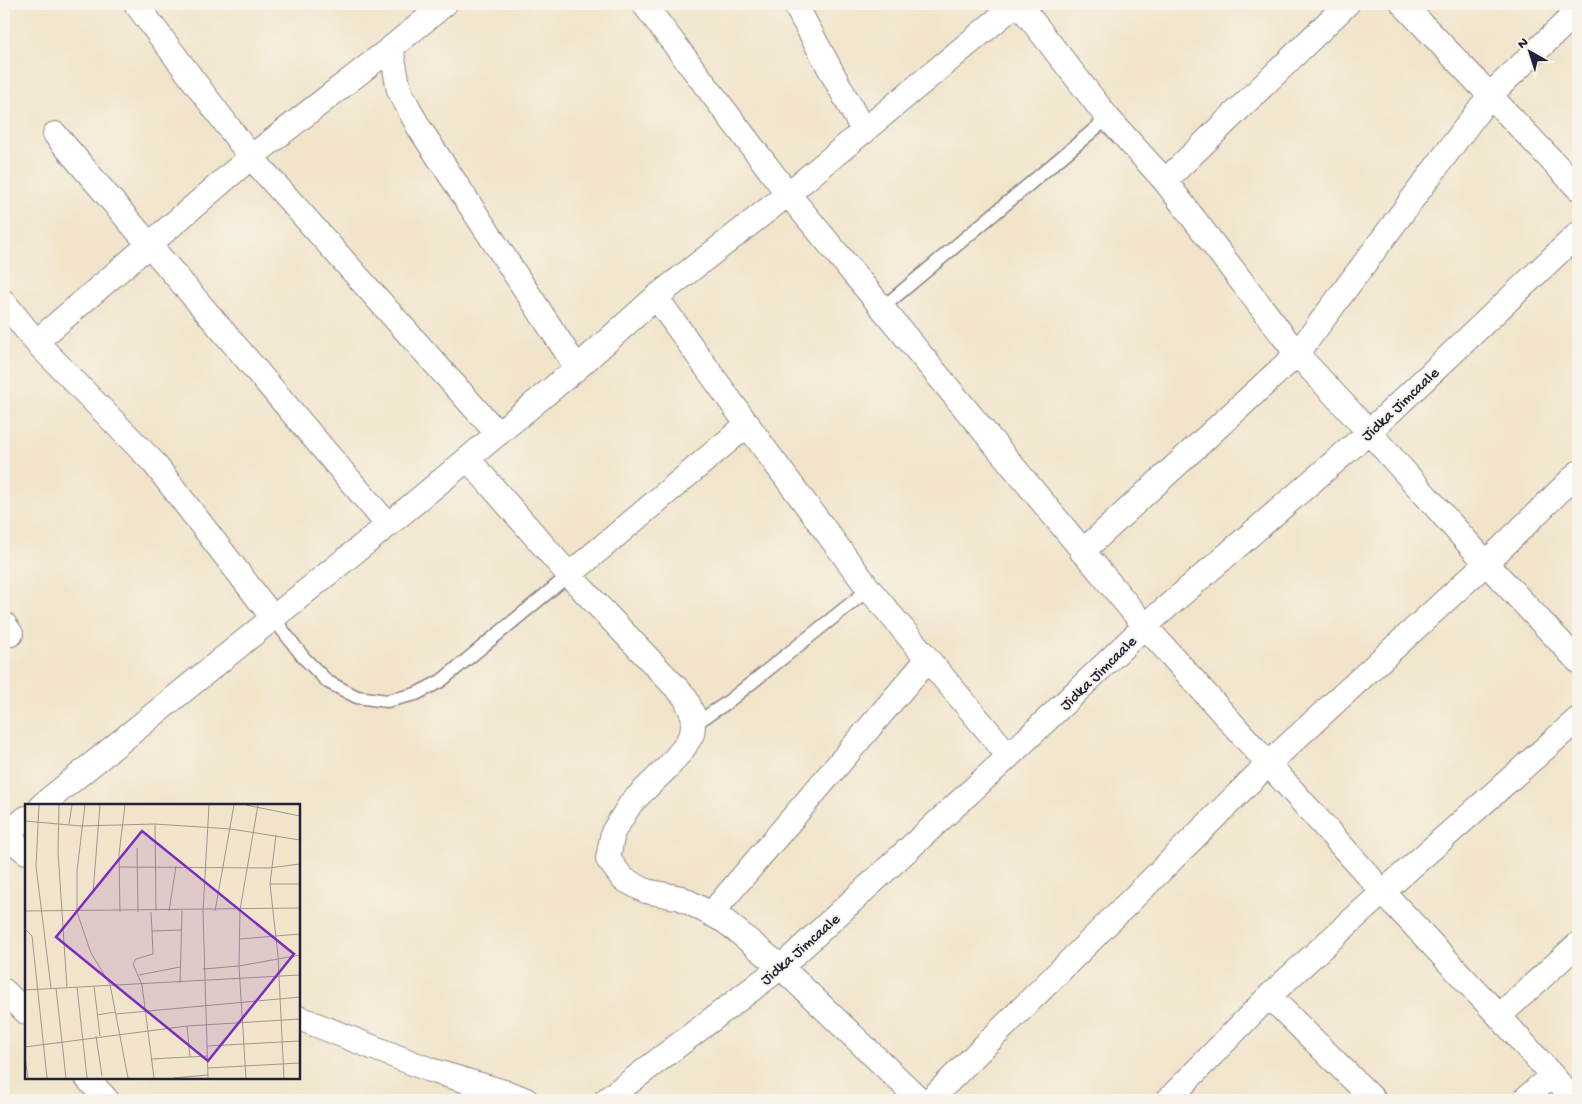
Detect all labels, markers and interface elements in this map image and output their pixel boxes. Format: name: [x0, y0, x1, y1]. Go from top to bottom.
north arrow: [1504, 28, 1554, 78]
text: N: [1514, 34, 1532, 53]
street label: Jidka Jimcaale: [1359, 364, 1445, 446]
street label: Jidka Jimcaale: [1057, 633, 1142, 716]
inset map: [25, 804, 300, 1079]
street label: Jidka Jimcaale: [758, 910, 846, 990]

